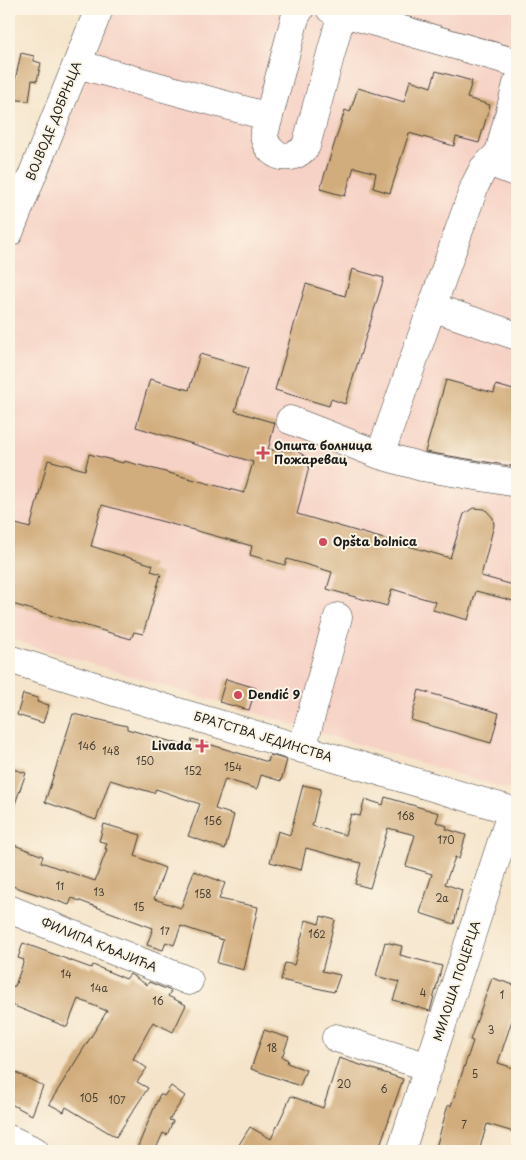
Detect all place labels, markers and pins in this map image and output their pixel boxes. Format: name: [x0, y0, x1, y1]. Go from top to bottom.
place label: Општа болница Пожаревац: [274, 436, 373, 468]
marker: Општа болница Пожаревац: [256, 446, 270, 460]
place label: Opšta bolnica: [333, 532, 417, 550]
marker: Opšta bolnica: [317, 536, 329, 548]
place label: Dendić 9: [248, 685, 301, 703]
marker: Dendić 9: [232, 689, 244, 701]
place label: Livada: [152, 736, 193, 754]
marker: Livada: [196, 740, 208, 752]

